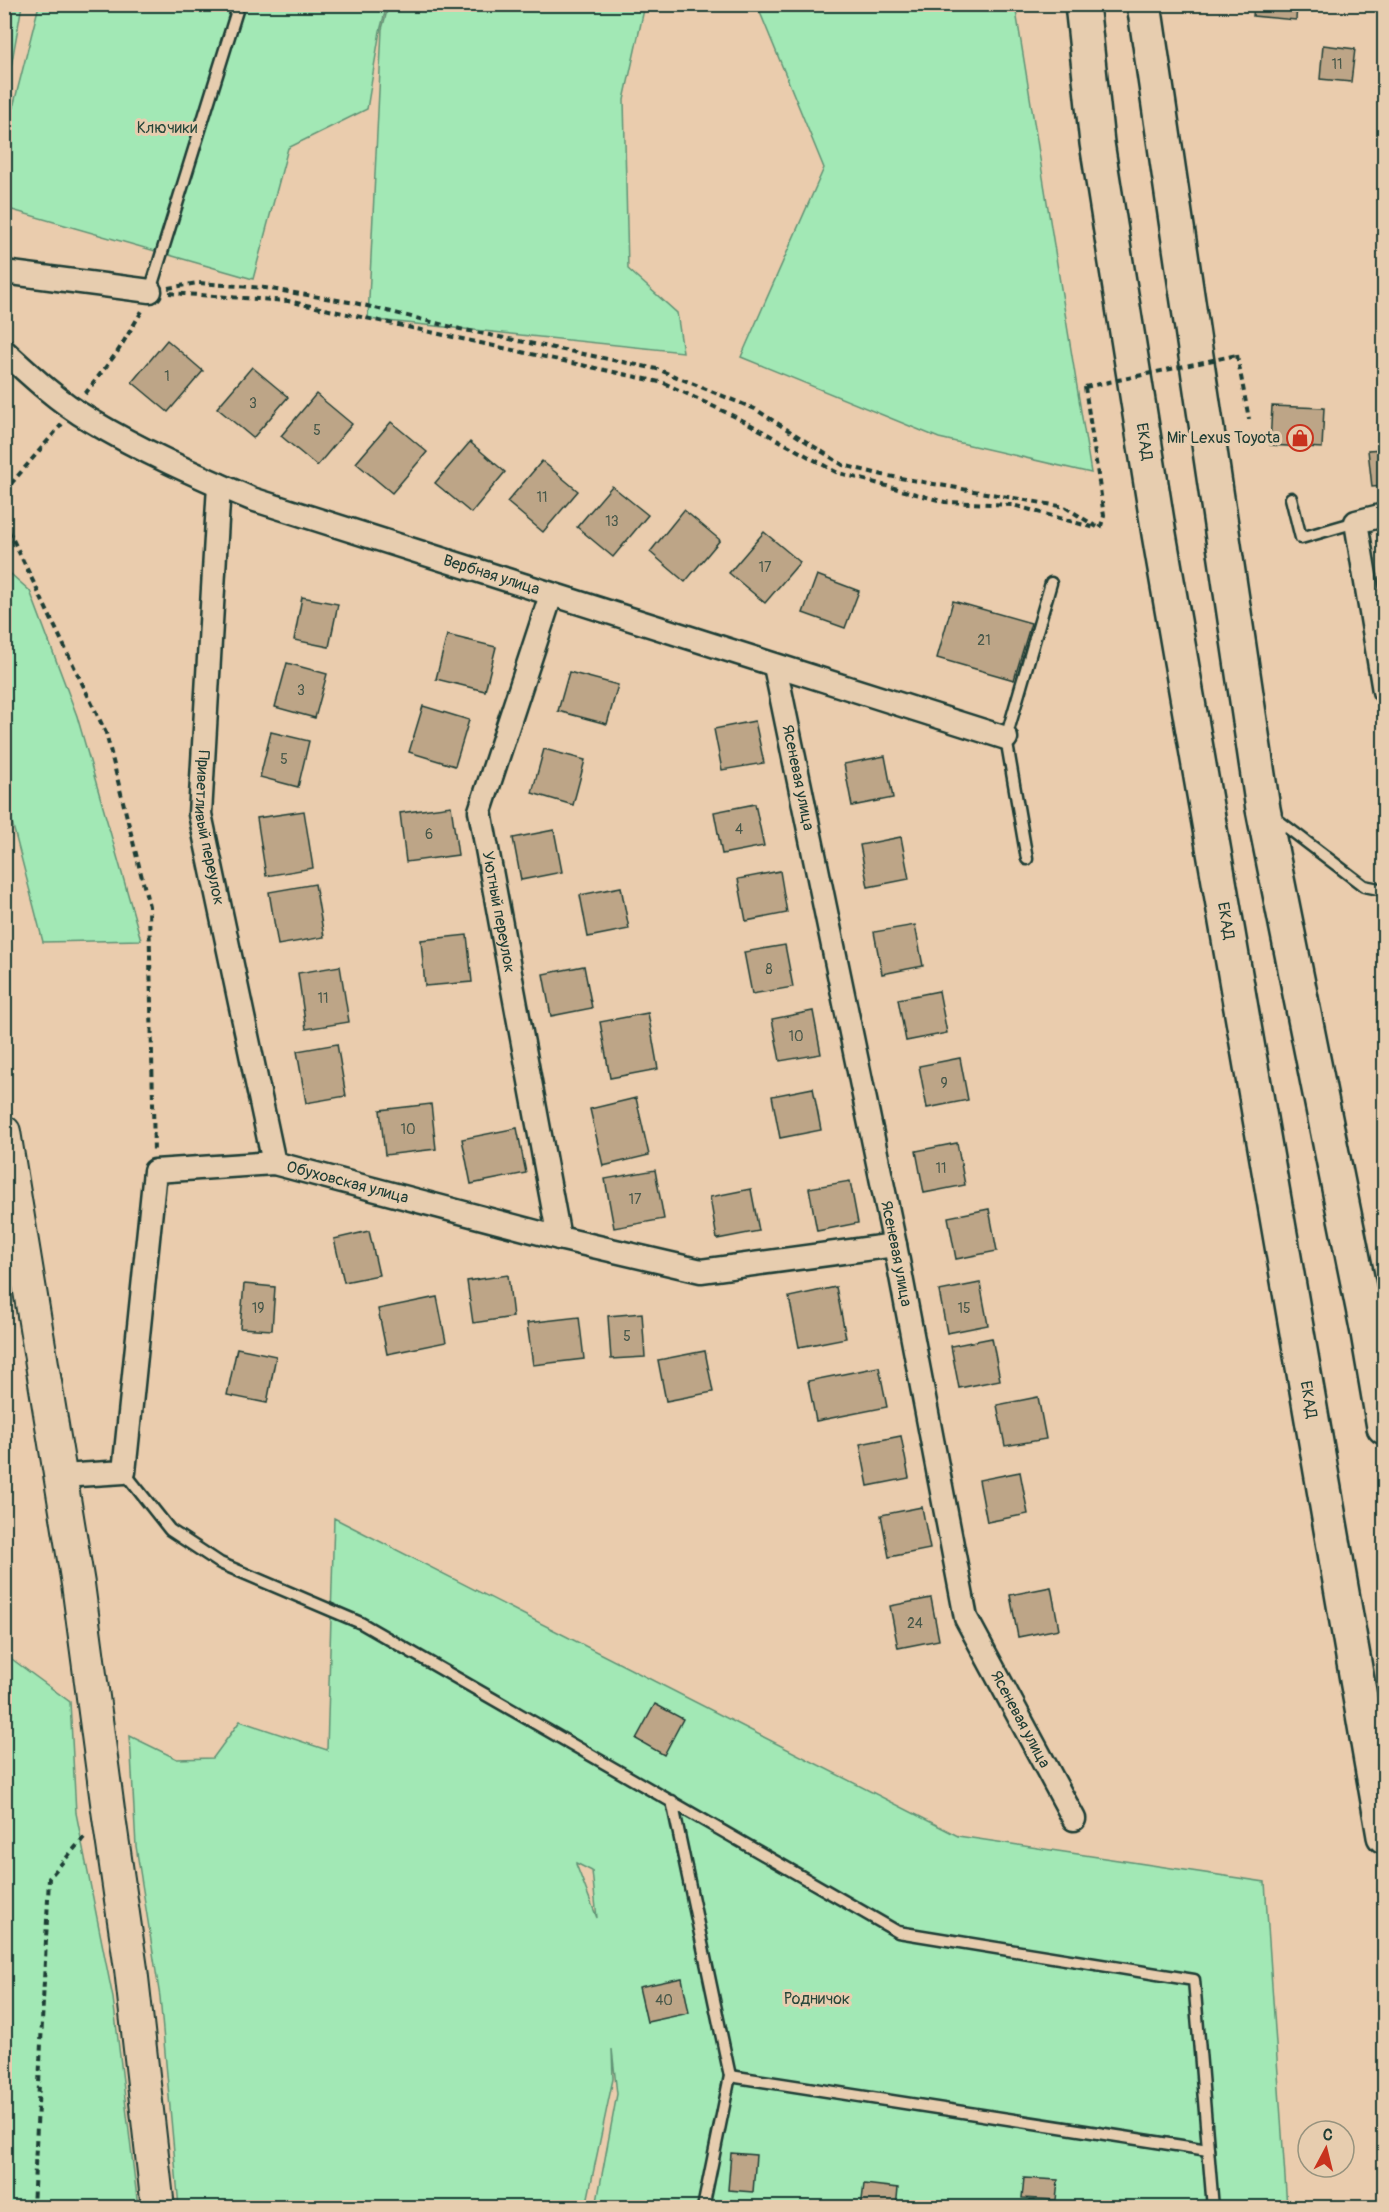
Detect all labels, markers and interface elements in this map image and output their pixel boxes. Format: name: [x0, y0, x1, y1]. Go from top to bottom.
house number: 11: [1332, 56, 1342, 73]
park label: Ключики: [137, 118, 197, 138]
house number: 1: [164, 368, 170, 385]
house number: 3: [249, 395, 257, 412]
street label: ЕКАД: [1132, 421, 1157, 462]
house number: 5: [313, 422, 321, 439]
shop icon: Mir Lexus Toyota: [1285, 423, 1315, 453]
place label: Mir Lexus Toyota: [1167, 428, 1280, 448]
house number: 11: [537, 489, 547, 506]
house number: 13: [605, 513, 619, 530]
street label: Вербная улица: [441, 550, 542, 600]
house number: 17: [759, 559, 772, 576]
house number: 21: [977, 632, 991, 649]
house number: 3: [297, 682, 305, 699]
street label: Ясеневая улица: [777, 723, 819, 832]
street label: Приветливый переулок: [190, 750, 229, 907]
house number: 5: [280, 751, 288, 768]
house number: 4: [735, 821, 743, 838]
house number: 6: [425, 826, 433, 843]
street label: Уютный переулок: [478, 850, 520, 974]
street label: ЕКАД: [1213, 900, 1239, 941]
house number: 8: [765, 961, 773, 978]
house number: 11: [318, 990, 328, 1007]
house number: 10: [788, 1028, 804, 1045]
house number: 9: [940, 1075, 948, 1092]
house number: 10: [400, 1121, 416, 1138]
street label: Обуховская улица: [284, 1157, 411, 1208]
house number: 11: [936, 1160, 946, 1177]
house number: 17: [629, 1191, 642, 1208]
street label: Ясеневая улица: [876, 1199, 916, 1308]
house number: 19: [252, 1300, 264, 1317]
house number: 15: [957, 1300, 971, 1317]
house number: 5: [623, 1328, 631, 1345]
street label: ЕКАД: [1296, 1379, 1322, 1420]
house number: 24: [907, 1615, 923, 1632]
street label: Ясеневая улица: [986, 1667, 1055, 1771]
park label: Родничок: [784, 1989, 850, 2009]
house number: 40: [655, 1992, 673, 2009]
north arrow: [1296, 2119, 1356, 2179]
text: С: [1322, 2125, 1334, 2146]

